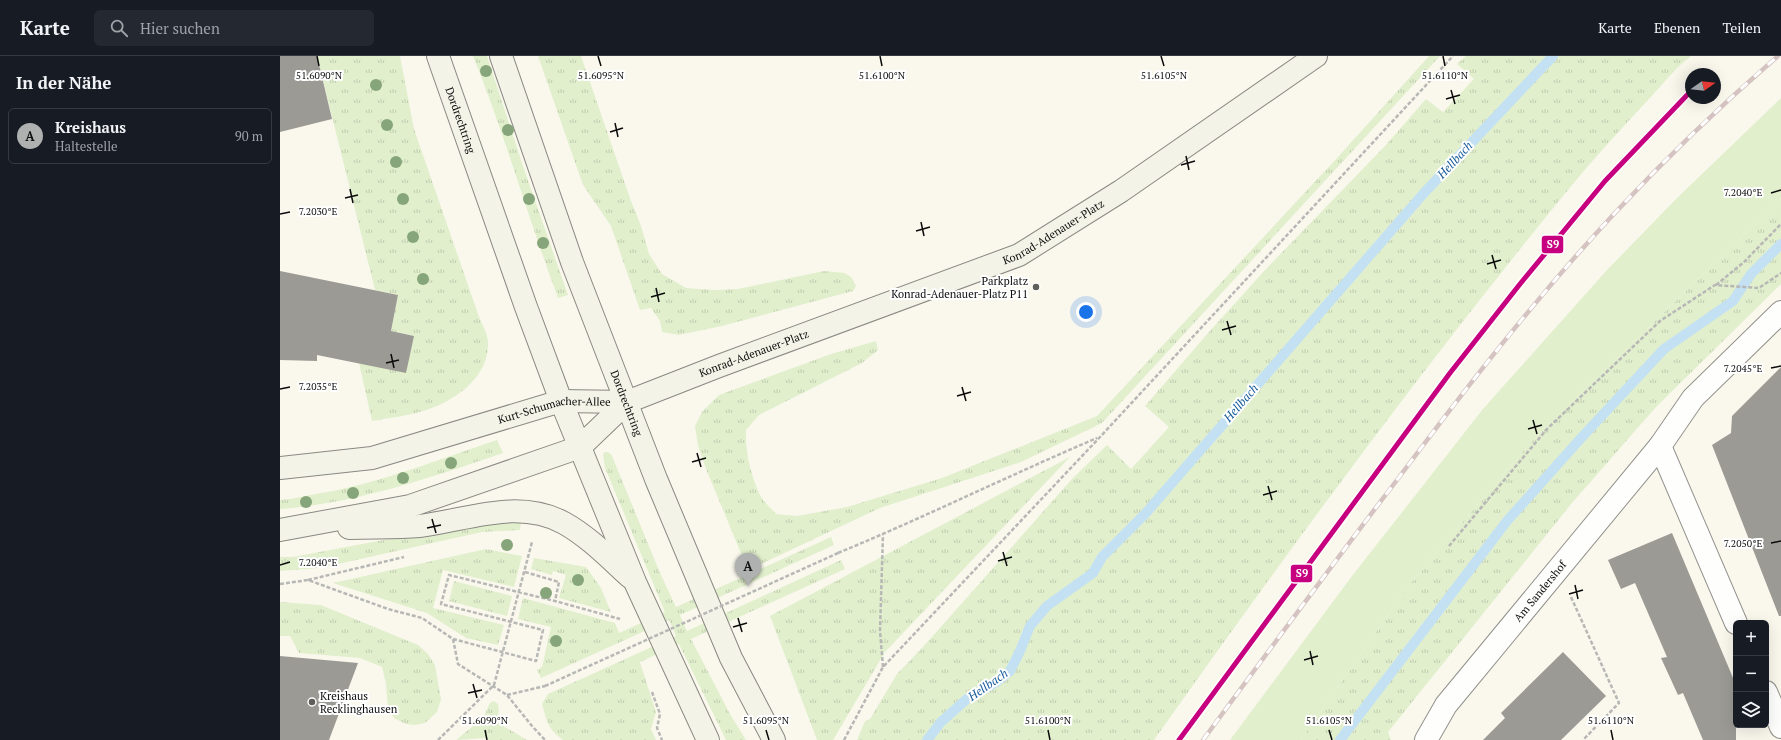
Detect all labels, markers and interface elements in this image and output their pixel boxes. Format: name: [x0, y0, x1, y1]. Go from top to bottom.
search box: [94, 10, 374, 46]
text: Karte: [20, 15, 70, 40]
icon: search: [108, 17, 130, 39]
text: Hier suchen: [140, 18, 220, 38]
text: Karte: [1598, 18, 1632, 37]
text: Ebenen: [1654, 18, 1700, 37]
text: Teilen: [1722, 18, 1761, 37]
north arrow: [1685, 68, 1721, 104]
text: 51.6090°N: [296, 69, 343, 82]
text: 51.6095°N: [578, 69, 625, 82]
text: 51.6100°N: [859, 69, 906, 82]
text: 51.6105°N: [1141, 69, 1188, 82]
text: 51.6110°N: [1422, 69, 1469, 82]
text: In der Nähe: [16, 71, 111, 94]
street label: Dordrechtring: [442, 85, 479, 156]
text: Kreishaus: [55, 117, 126, 137]
text: A: [25, 127, 35, 145]
text: 90 m: [235, 127, 263, 145]
text: Haltestelle: [55, 137, 118, 155]
water label: Hellbach: [1433, 138, 1476, 182]
text: 7.2040°E: [1724, 186, 1762, 199]
street label: Konrad-Adenauer-Platz: [1001, 196, 1107, 267]
text: 7.2030°E: [299, 205, 337, 218]
line badge: S9: [1541, 235, 1564, 254]
text: S9: [1547, 237, 1559, 251]
place label: Parkplatz Konrad-Adenauer-Platz P11: [891, 274, 1028, 301]
marker: Parkplatz Konrad-Adenauer-Platz P11: [1031, 282, 1041, 292]
your location: [1076, 302, 1096, 322]
street label: Konrad-Adenauer-Platz: [697, 326, 810, 380]
text: 7.2045°E: [1724, 362, 1762, 375]
street label: Dordrechtring: [607, 368, 646, 438]
text: 7.2035°E: [299, 380, 337, 393]
water label: Hellbach: [1220, 381, 1261, 425]
street label: Kurt-Schumacher-Allee: [496, 394, 611, 427]
text: 7.2050°E: [1724, 537, 1762, 550]
pin: A: [735, 553, 761, 586]
text: 7.2040°E: [299, 556, 337, 569]
street label: Am Sandershof: [1511, 557, 1570, 624]
line badge: S9: [1290, 564, 1313, 583]
text: S9: [1296, 566, 1308, 580]
map controls: [1733, 620, 1769, 728]
button: +: [1733, 620, 1769, 656]
button: −: [1733, 656, 1769, 692]
water label: Hellbach: [964, 666, 1010, 704]
place label: Kreishaus Recklinghausen: [320, 689, 398, 716]
button: layers: [1733, 692, 1769, 728]
marker: Kreishaus Recklinghausen: [307, 697, 317, 707]
text: 51.6090°N: [462, 714, 509, 727]
text: 51.6095°N: [743, 714, 790, 727]
text: 51.6100°N: [1025, 714, 1072, 727]
text: 51.6105°N: [1306, 714, 1353, 727]
text: 51.6110°N: [1588, 714, 1635, 727]

